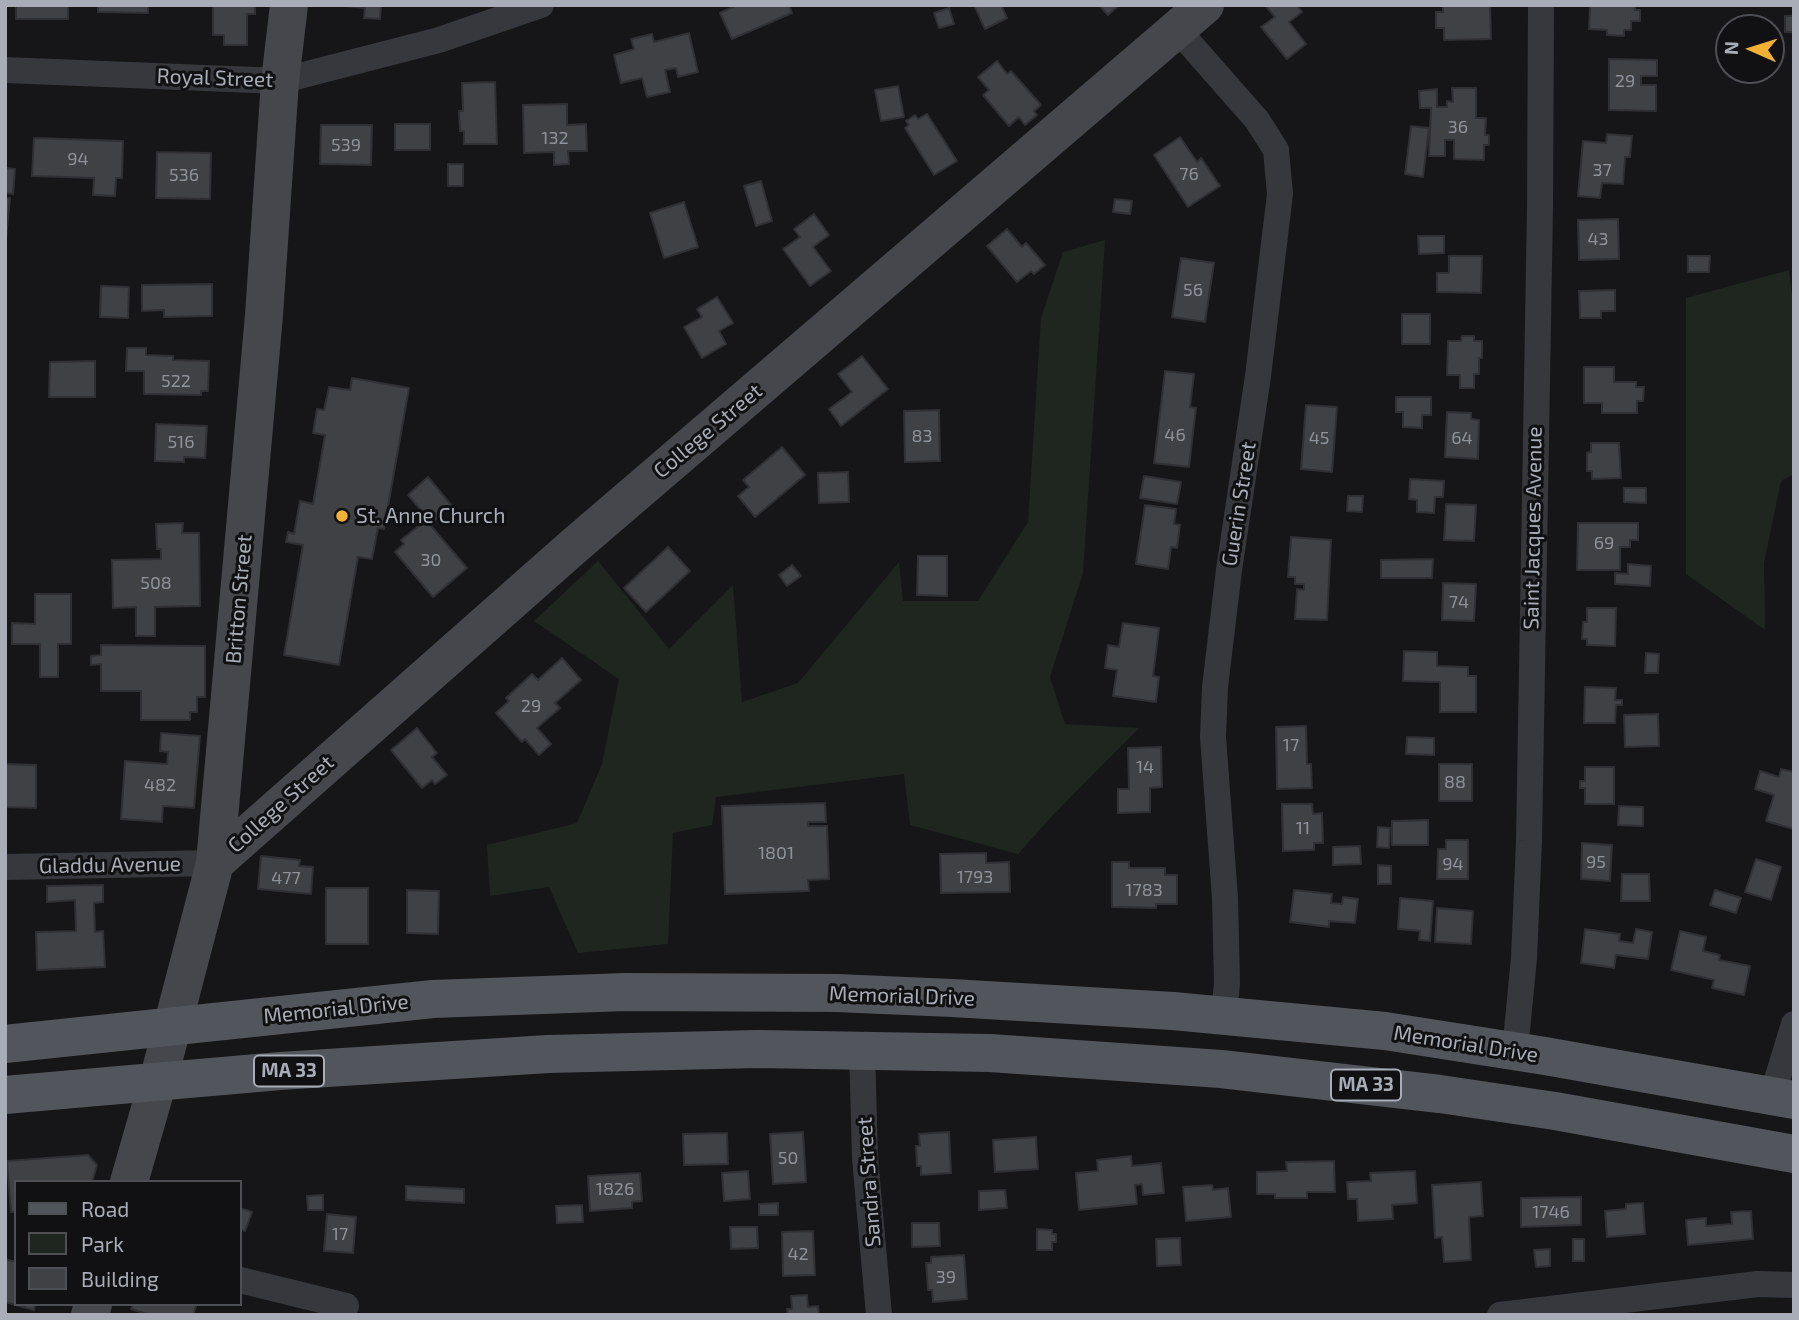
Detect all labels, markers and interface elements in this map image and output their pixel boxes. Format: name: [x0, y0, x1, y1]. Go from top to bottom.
north arrow: [1715, 14, 1785, 84]
text: N: [1719, 41, 1742, 55]
street label: Royal Street: [156, 63, 274, 93]
house number: 29: [1615, 70, 1635, 92]
house number: 36: [1448, 116, 1468, 138]
house number: 132: [541, 127, 569, 149]
house number: 539: [331, 134, 361, 156]
house number: 94: [67, 148, 89, 170]
house number: 37: [1592, 159, 1612, 181]
house number: 76: [1179, 163, 1199, 185]
house number: 536: [169, 164, 199, 186]
house number: 43: [1587, 228, 1609, 250]
house number: 56: [1183, 279, 1203, 301]
house number: 522: [161, 370, 191, 392]
street label: College Street: [649, 378, 767, 484]
house number: 46: [1164, 424, 1186, 446]
house number: 83: [912, 425, 932, 447]
street label: Saint Jacques Avenue: [1519, 426, 1547, 630]
house number: 45: [1309, 427, 1329, 449]
house number: 64: [1451, 427, 1473, 449]
house number: 516: [167, 431, 195, 453]
street label: Guerin Street: [1217, 440, 1261, 568]
place label: St. Anne Church: [356, 503, 505, 529]
marker: St. Anne Church: [334, 508, 350, 524]
house number: 69: [1594, 532, 1614, 554]
street label: Britton Street: [221, 533, 257, 665]
house number: 30: [421, 549, 441, 571]
house number: 508: [140, 572, 172, 594]
house number: 74: [1449, 591, 1469, 613]
house number: 29: [521, 695, 541, 717]
house number: 17: [1283, 734, 1299, 756]
street label: College Street: [223, 750, 339, 858]
house number: 14: [1136, 756, 1154, 778]
house number: 88: [1444, 771, 1466, 793]
house number: 482: [144, 774, 176, 796]
house number: 11: [1296, 817, 1310, 839]
house number: 1801: [758, 842, 794, 864]
street label: Gladdu Avenue: [39, 851, 181, 879]
house number: 95: [1586, 851, 1606, 873]
house number: 94: [1442, 853, 1464, 875]
house number: 1793: [957, 866, 993, 888]
house number: 477: [271, 867, 301, 889]
house number: 1783: [1125, 879, 1163, 901]
street label: Memorial Drive: [829, 981, 975, 1011]
street label: Memorial Drive: [262, 989, 410, 1029]
street label: Memorial Drive: [1392, 1020, 1540, 1068]
road number: MA 33: [254, 1056, 324, 1086]
road number: MA 33: [1331, 1070, 1401, 1100]
street label: Sandra Street: [852, 1116, 886, 1248]
house number: 50: [778, 1147, 798, 1169]
house number: 1826: [596, 1178, 634, 1200]
legend: [14, 1180, 242, 1306]
text: Road: [81, 1196, 129, 1221]
house number: 1746: [1532, 1201, 1570, 1223]
house number: 17: [332, 1223, 348, 1245]
text: Park: [81, 1231, 124, 1256]
house number: 42: [787, 1243, 809, 1265]
text: Building: [81, 1266, 159, 1291]
house number: 39: [936, 1266, 956, 1288]

